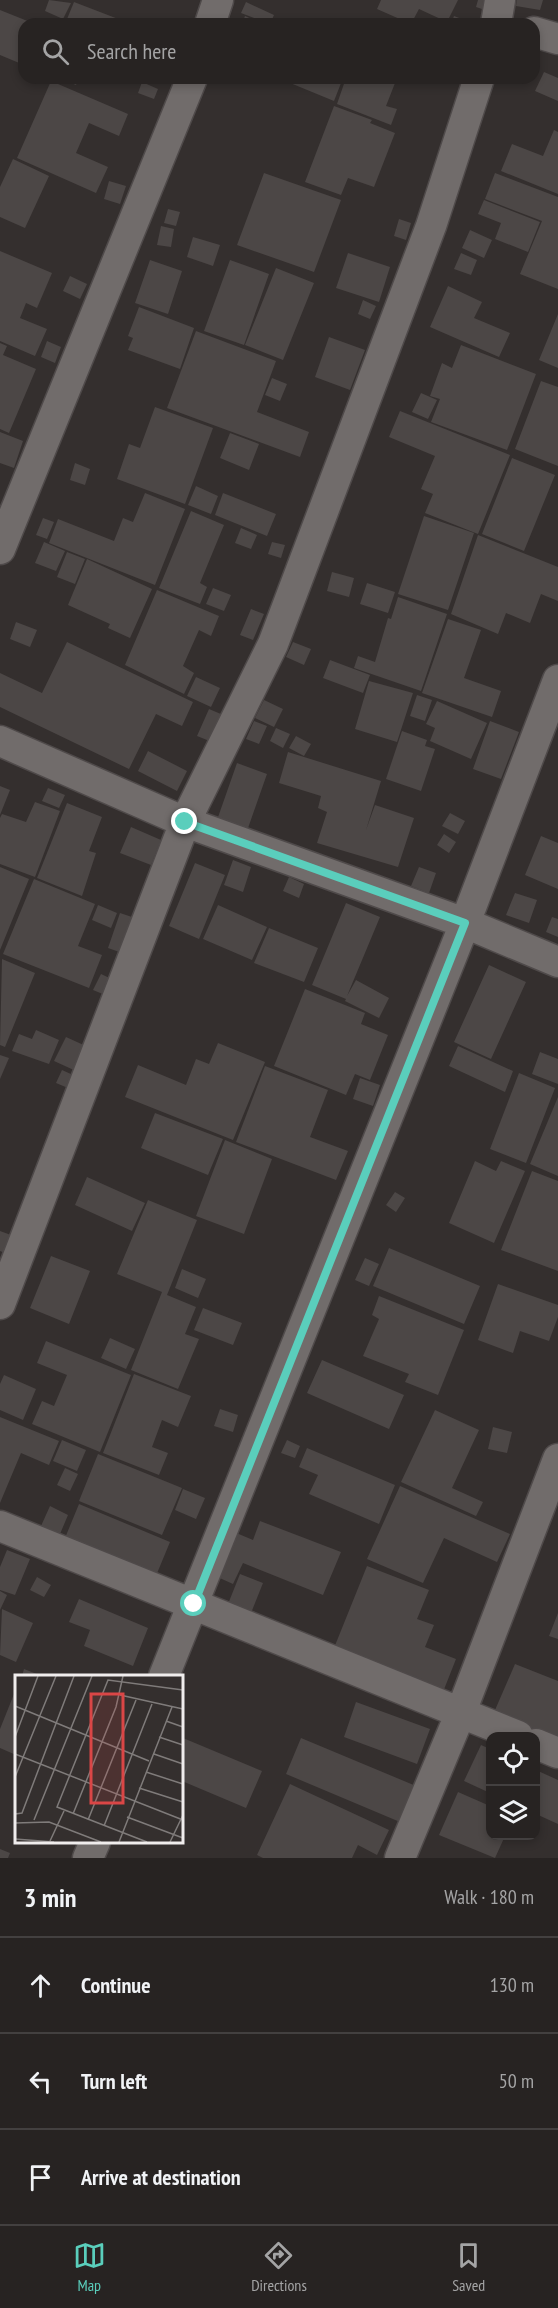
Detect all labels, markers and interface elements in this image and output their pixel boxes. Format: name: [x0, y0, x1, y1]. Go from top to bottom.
search box: [18, 18, 540, 84]
icon: search: [39, 35, 72, 68]
text: Search here: [87, 37, 176, 65]
route end: [171, 808, 197, 834]
route start: [180, 1590, 206, 1616]
inset map: [15, 1675, 183, 1843]
map controls: [486, 1732, 540, 1840]
button: locate: [486, 1732, 540, 1786]
button: layers: [486, 1786, 540, 1840]
text: 3 min: [24, 1881, 77, 1914]
text: Walk · 180 m: [444, 1884, 534, 1910]
icon: ahead: [24, 1969, 57, 2002]
text: Continue: [81, 1971, 151, 1999]
text: 130 m: [490, 1972, 534, 1998]
icon: left: [24, 2065, 57, 2098]
text: Turn left: [81, 2067, 147, 2095]
text: 50 m: [499, 2068, 534, 2094]
icon: arrive: [24, 2161, 57, 2194]
text: Arrive at destination: [81, 2163, 241, 2191]
tab: Map: [73, 2239, 106, 2295]
tab: Directions: [251, 2239, 307, 2295]
tab: Saved: [452, 2239, 485, 2295]

